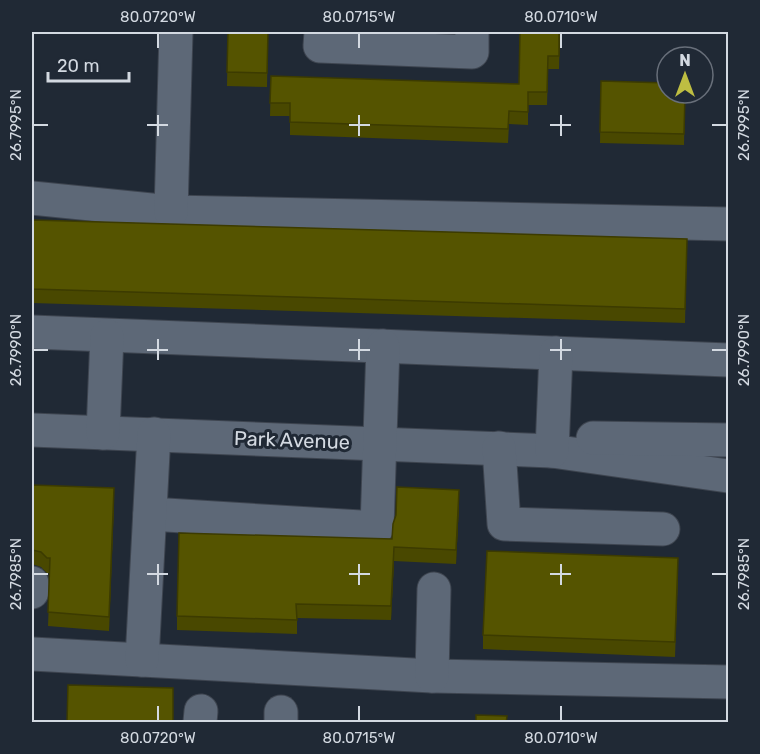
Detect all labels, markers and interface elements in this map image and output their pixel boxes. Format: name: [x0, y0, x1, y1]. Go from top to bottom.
text: 80.0720°W: [120, 8, 196, 26]
text: 80.0715°W: [323, 8, 395, 26]
text: 80.0710°W: [524, 8, 598, 26]
scale bar: [48, 45, 129, 83]
north arrow: [655, 45, 715, 105]
text: N: [679, 51, 691, 70]
text: 20 m: [57, 55, 99, 77]
text: 26.7995°N: [7, 89, 25, 161]
text: 26.7995°N: [735, 89, 753, 161]
text: 26.7990°N: [7, 314, 25, 386]
text: 26.7990°N: [735, 314, 753, 386]
street label: Park Avenue: [234, 426, 350, 454]
text: 26.7985°N: [7, 538, 25, 610]
text: 26.7985°N: [735, 538, 753, 610]
text: 80.0720°W: [120, 729, 196, 747]
text: 80.0715°W: [323, 729, 395, 747]
text: 80.0710°W: [524, 729, 598, 747]

